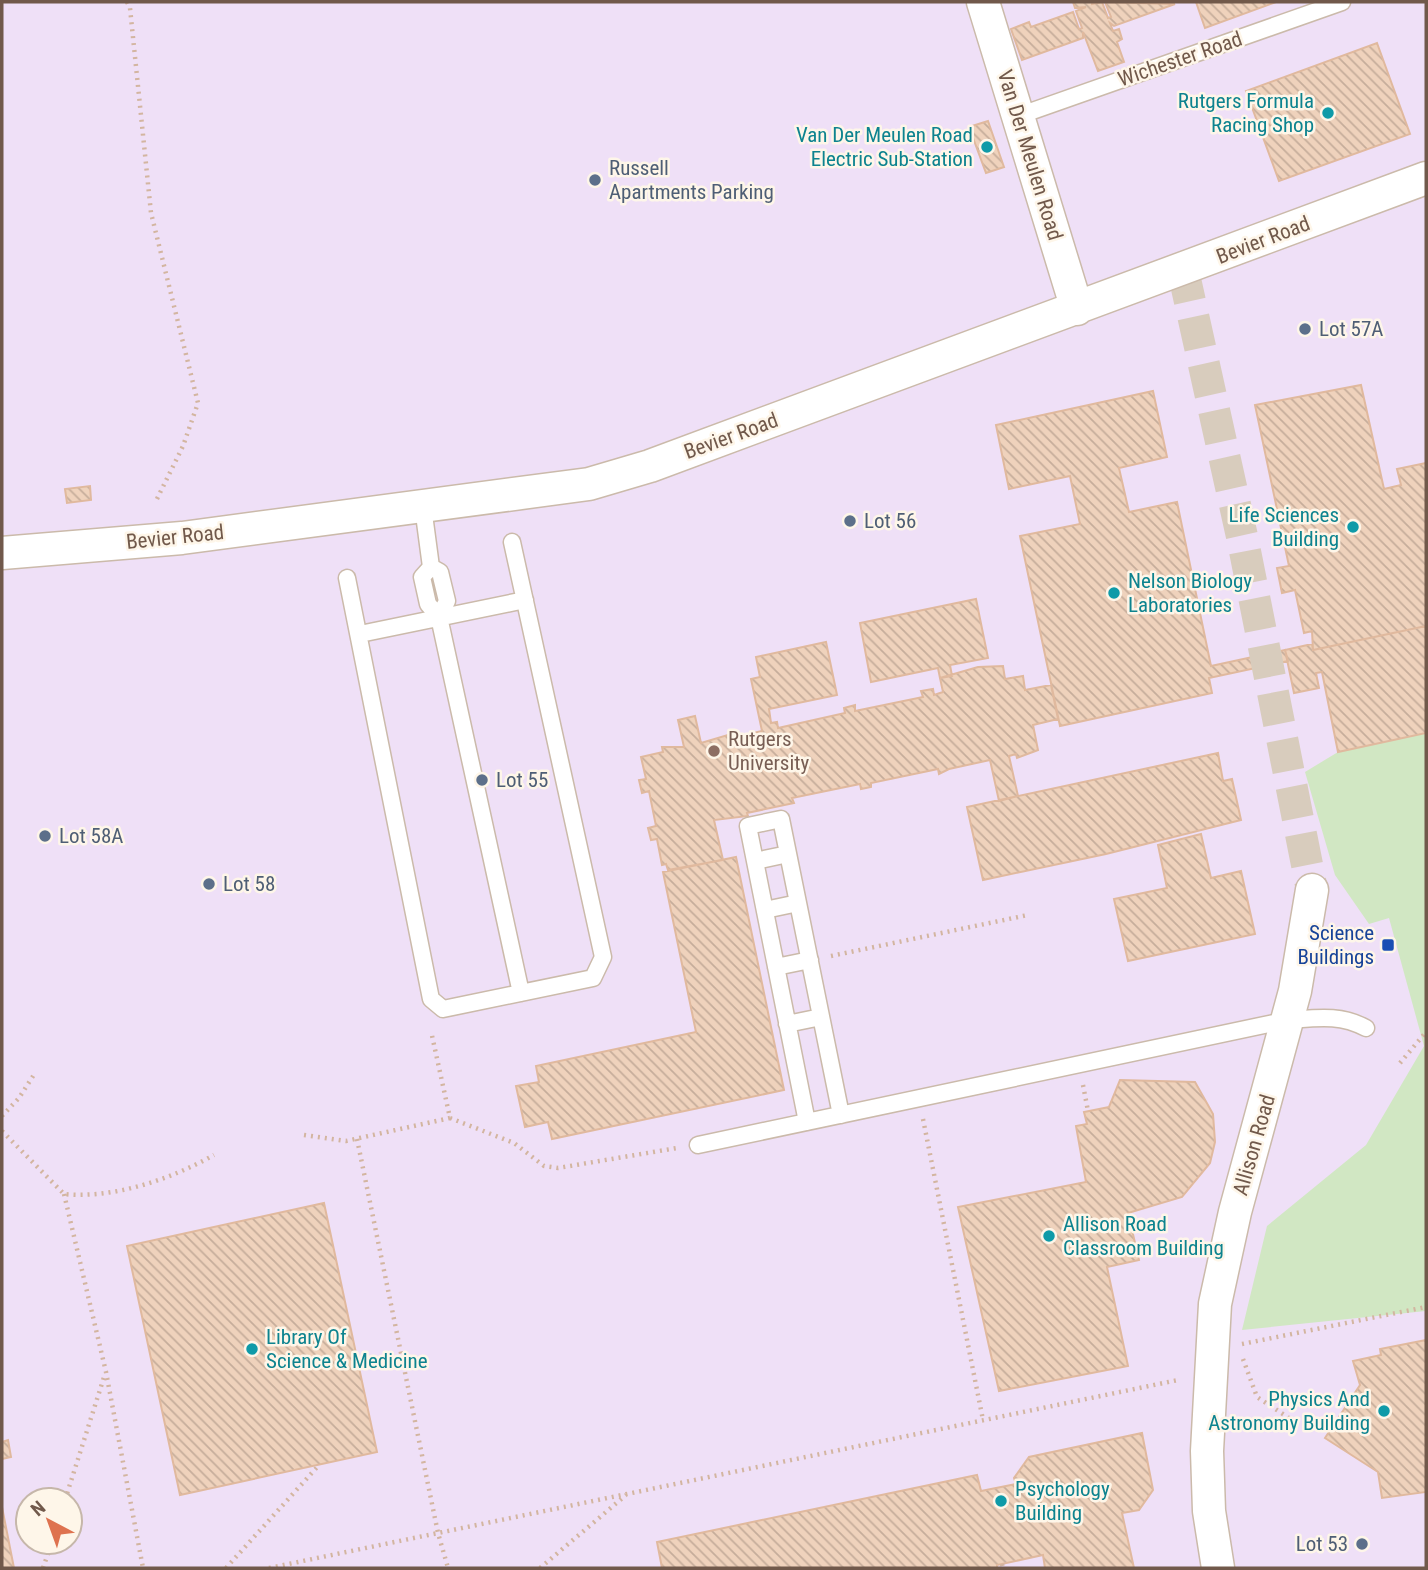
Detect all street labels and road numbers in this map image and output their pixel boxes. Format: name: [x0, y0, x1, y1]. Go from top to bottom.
street label: Wichester Road: [1115, 27, 1245, 91]
street label: Van Der Meulen Road: [993, 67, 1067, 243]
street label: Bevier Road: [1213, 211, 1313, 269]
street label: Bevier Road: [681, 408, 781, 464]
street label: Bevier Road: [125, 520, 225, 554]
street label: Allison Road: [1228, 1092, 1280, 1198]

